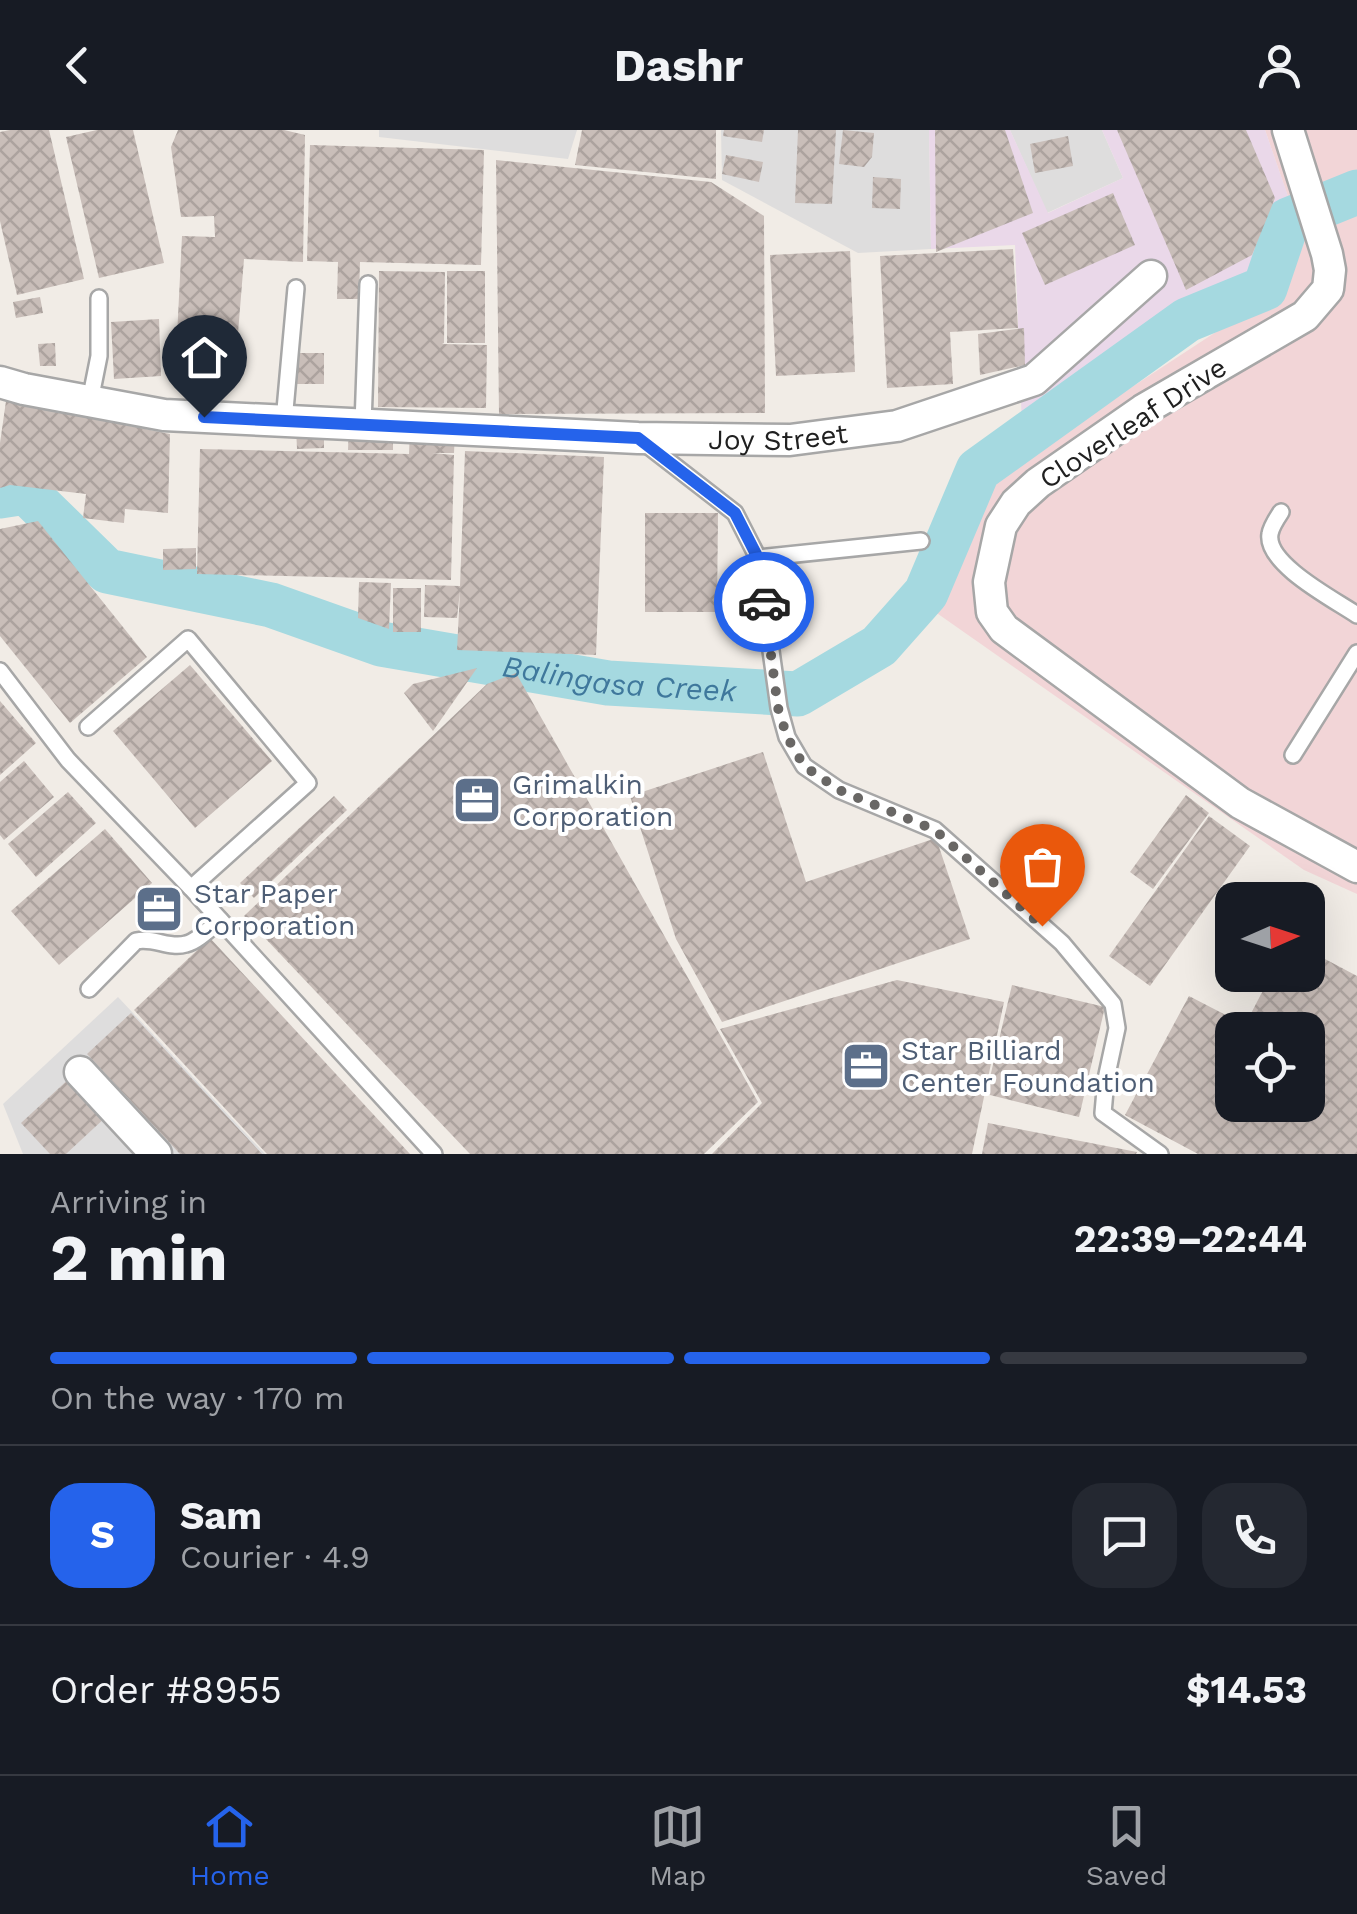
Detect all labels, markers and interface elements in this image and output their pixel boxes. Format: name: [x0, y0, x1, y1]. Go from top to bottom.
icon: back: [50, 38, 105, 93]
icon: person: [1252, 38, 1307, 93]
text: Dashr: [614, 39, 743, 92]
pin: [162, 315, 247, 418]
icon: home: [177, 330, 232, 385]
street label: Cloverleaf Drive: [1033, 350, 1233, 496]
street label: Joy Street: [708, 416, 850, 457]
courier: [714, 552, 814, 652]
icon: car: [737, 575, 792, 630]
water label: Balingasa Creek: [500, 648, 739, 708]
place label: Grimalkin Corporation: [512, 768, 673, 833]
office icon: Grimalkin Corporation: [451, 774, 503, 826]
pin: [1000, 824, 1085, 927]
icon: bag: [1015, 839, 1070, 894]
place label: Star Paper Corporation: [194, 877, 355, 942]
north arrow: [1215, 882, 1325, 992]
map controls: [1215, 882, 1325, 1122]
office icon: Star Paper Corporation: [133, 883, 185, 935]
button: locate: [1215, 1012, 1325, 1122]
place label: Star Billiard Center Foundation: [901, 1034, 1155, 1099]
office icon: Star Billiard Center Foundation: [840, 1040, 892, 1092]
text: Arriving in: [50, 1183, 207, 1221]
text: 22:39–22:44: [1074, 1217, 1307, 1261]
text: 2 min: [50, 1220, 228, 1296]
text: On the way · 170 m: [50, 1379, 345, 1417]
button: chat: [1072, 1483, 1177, 1588]
button: phone: [1202, 1483, 1307, 1588]
text: Sam: [180, 1494, 262, 1538]
text: S: [90, 1513, 115, 1557]
text: Courier · 4.9: [180, 1538, 370, 1576]
text: Order #8955: [50, 1668, 282, 1712]
text: $14.53: [1186, 1668, 1307, 1712]
tab: Home: [190, 1799, 270, 1892]
tab: Map: [649, 1799, 706, 1892]
tab: Saved: [1086, 1799, 1167, 1892]

